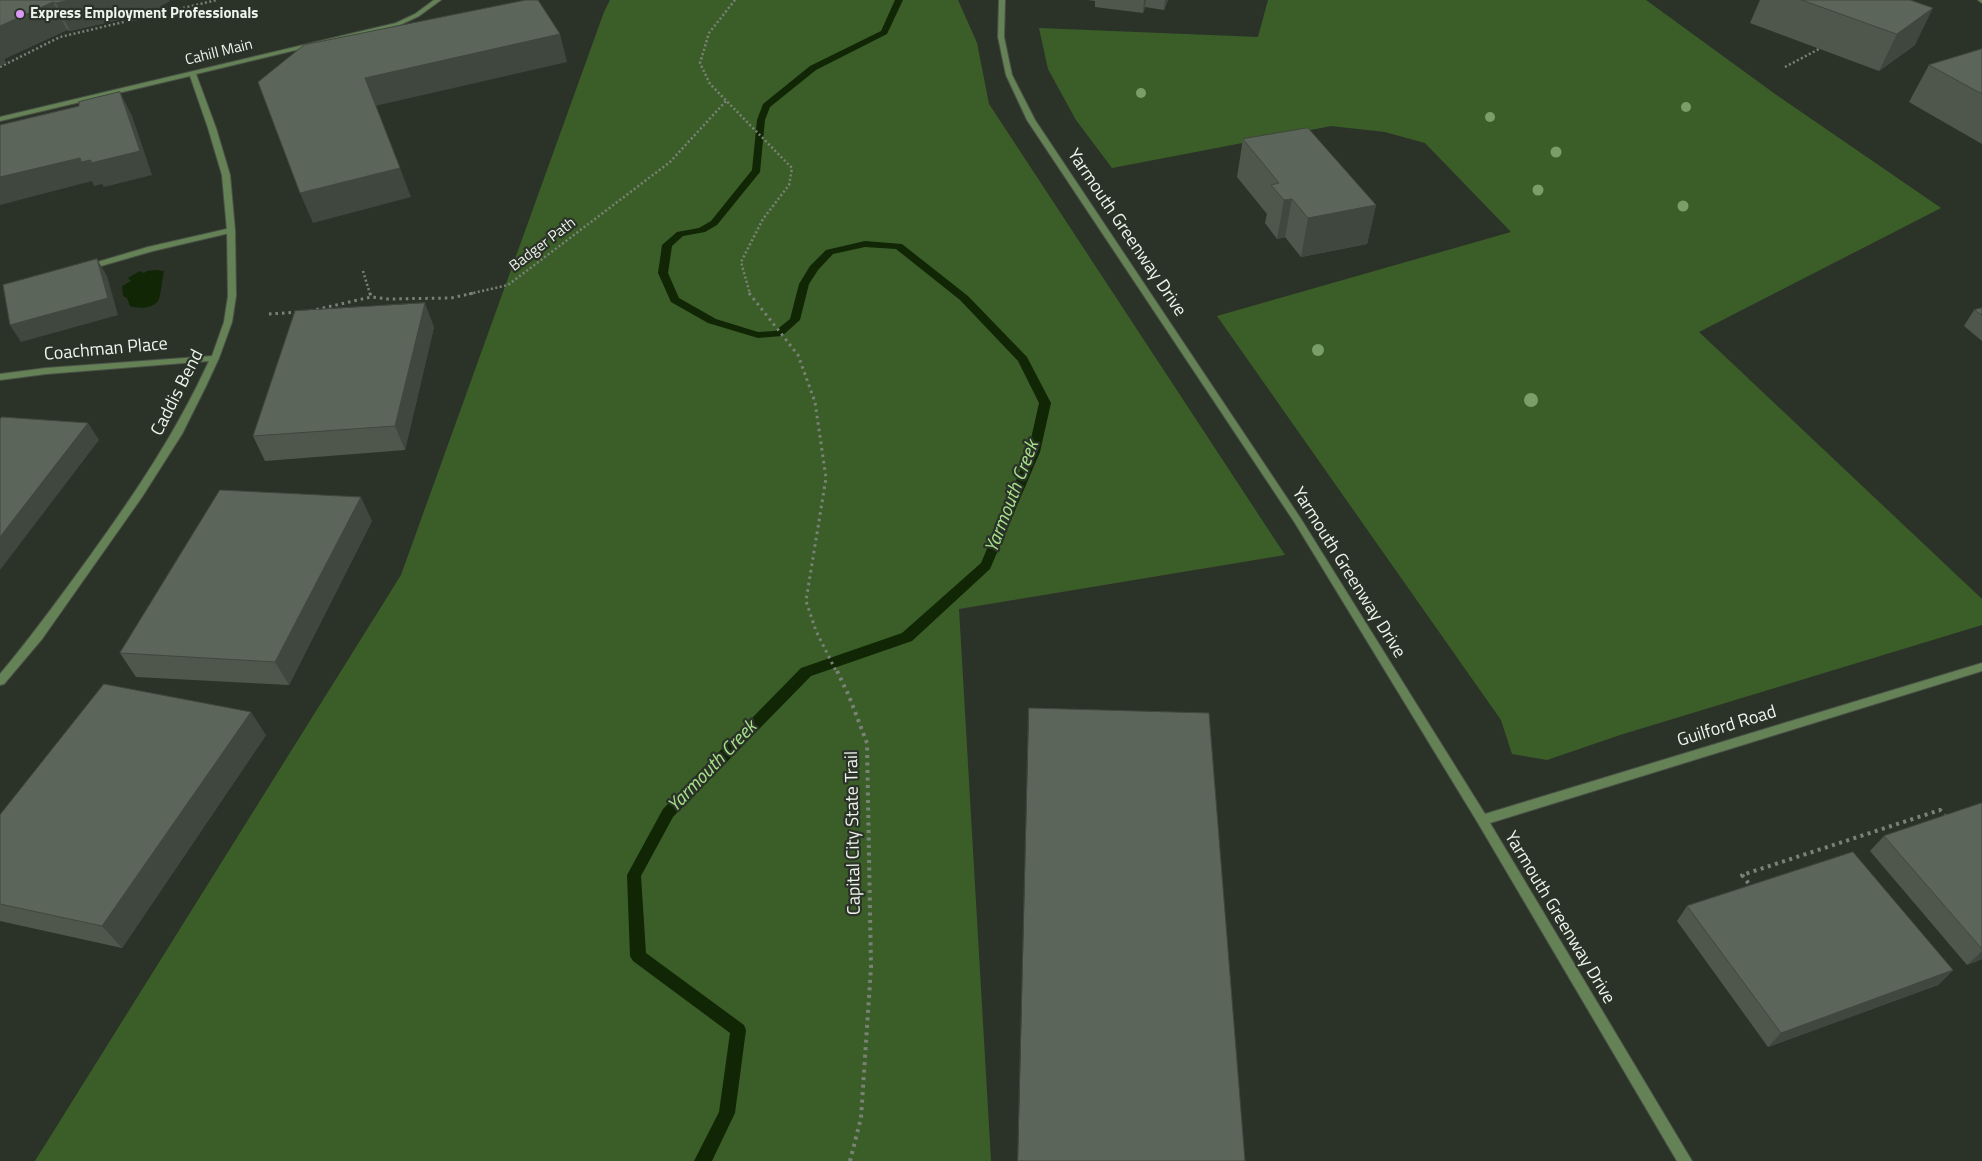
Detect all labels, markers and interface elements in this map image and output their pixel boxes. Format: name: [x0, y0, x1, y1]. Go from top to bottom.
place label: Express Employment Professionals: [30, 5, 258, 23]
marker: Express Employment Professionals: [14, 8, 26, 20]
street label: Cahill Main: [183, 36, 255, 70]
street label: Yarmouth Greenway Drive: [1062, 145, 1190, 321]
street label: Badger Path: [506, 214, 580, 276]
street label: Coachman Place: [43, 334, 169, 366]
street label: Caddis Bend: [147, 346, 209, 440]
water label: Yarmouth Creek: [981, 438, 1045, 556]
street label: Yarmouth Greenway Drive: [1287, 484, 1409, 662]
street label: Guilford Road: [1675, 702, 1779, 752]
water label: Yarmouth Creek: [664, 717, 762, 817]
street label: Capital City State Trail: [842, 751, 866, 915]
street label: Yarmouth Greenway Drive: [1499, 828, 1619, 1008]

